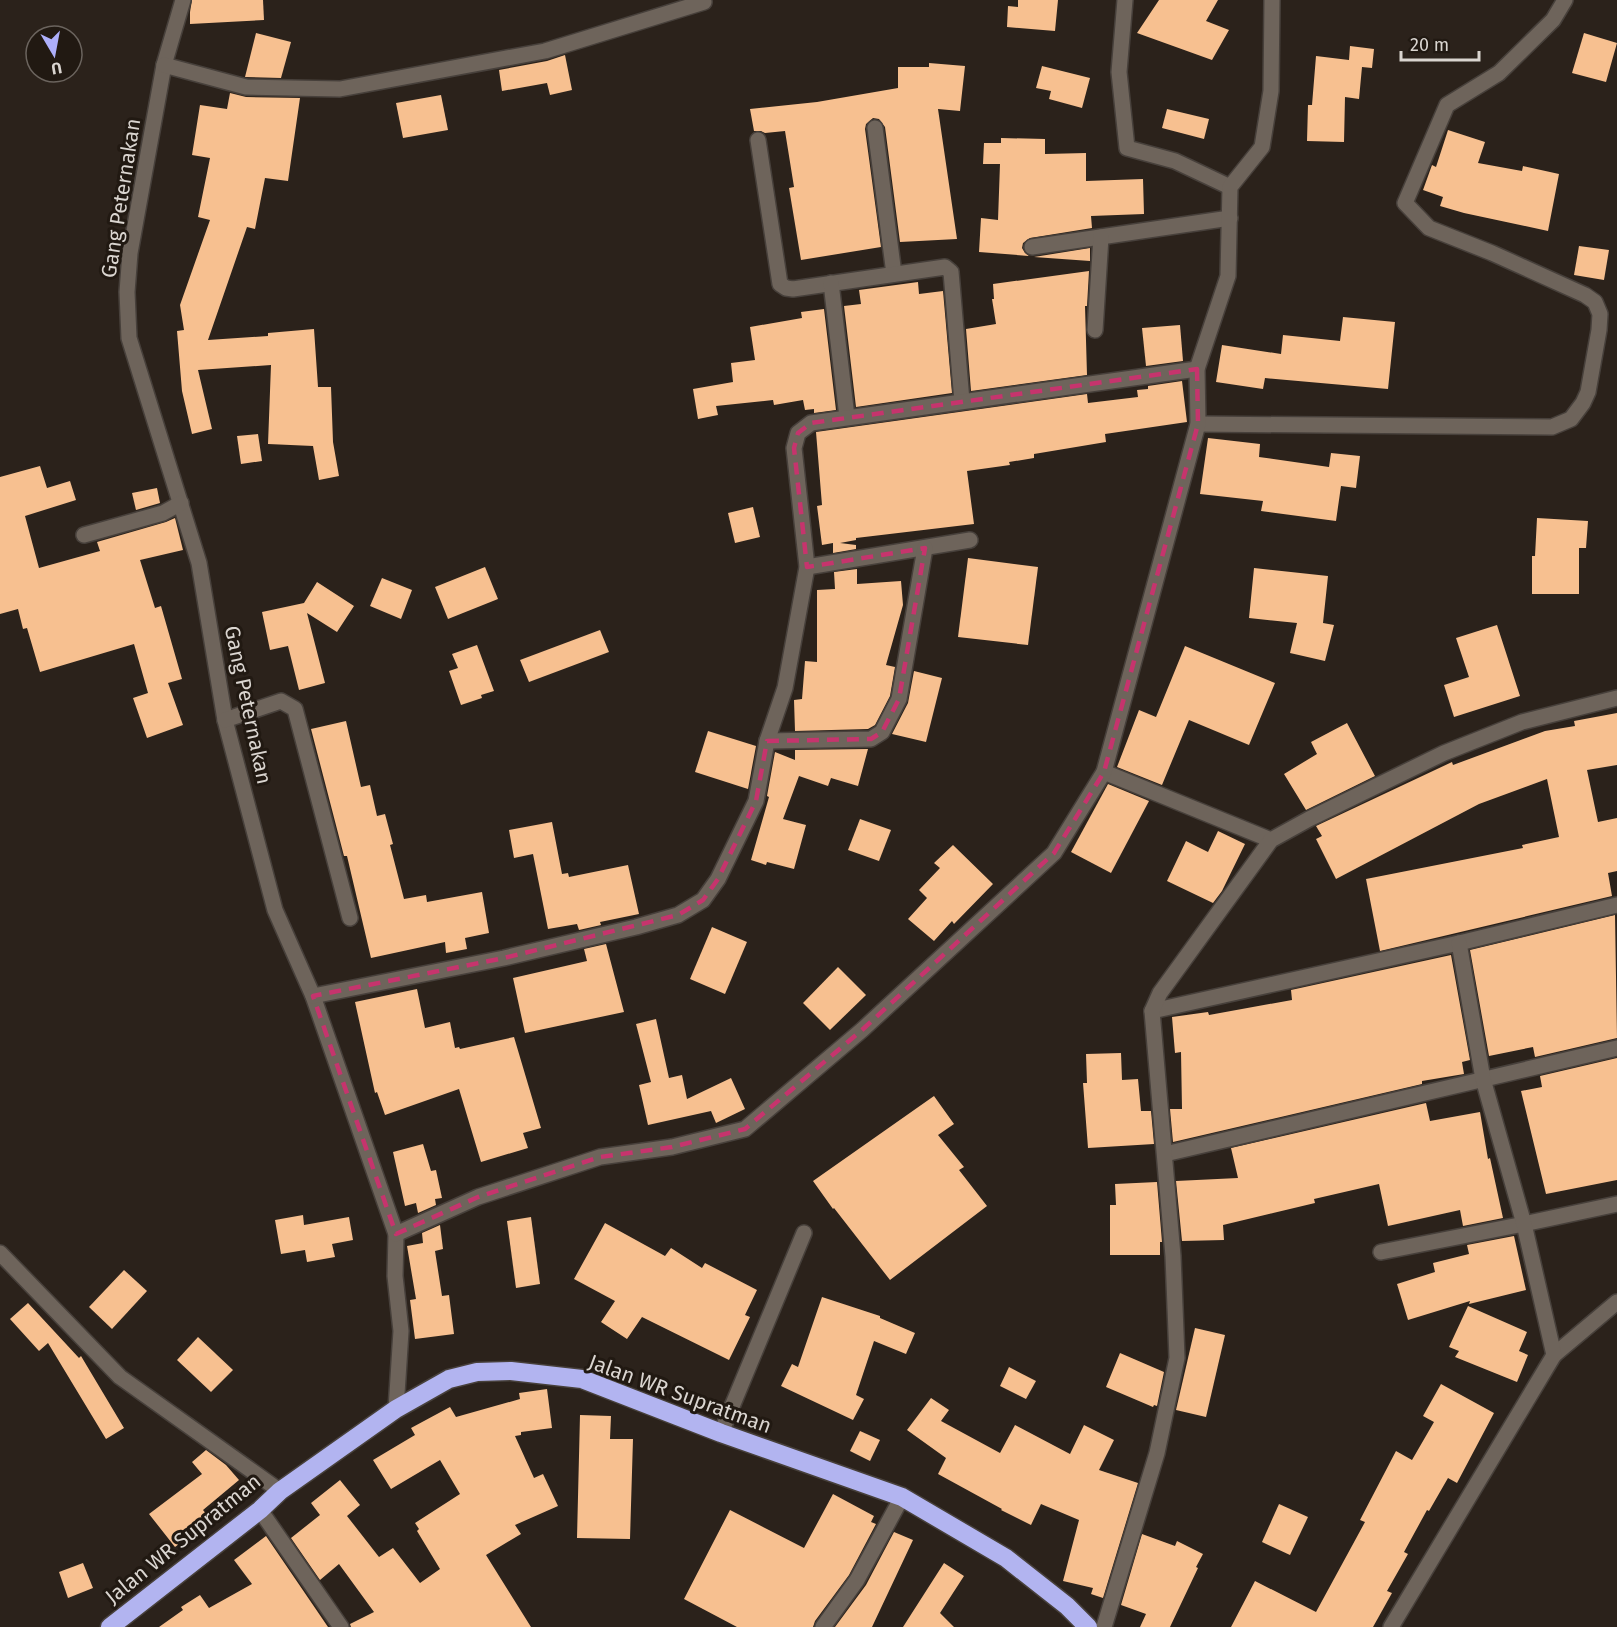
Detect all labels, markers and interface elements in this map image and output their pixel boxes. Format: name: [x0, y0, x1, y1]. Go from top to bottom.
north arrow: [24, 24, 84, 84]
scale bar: [1401, 24, 1479, 62]
text: 20 m: [1410, 34, 1449, 56]
text: U: [50, 58, 63, 79]
street label: Gang Peternakan: [96, 116, 146, 280]
street label: Gang Peternakan: [219, 623, 277, 787]
street label: Jalan WR Supratman: [585, 1349, 775, 1439]
street label: Jalan WR Supratman: [100, 1468, 266, 1610]

